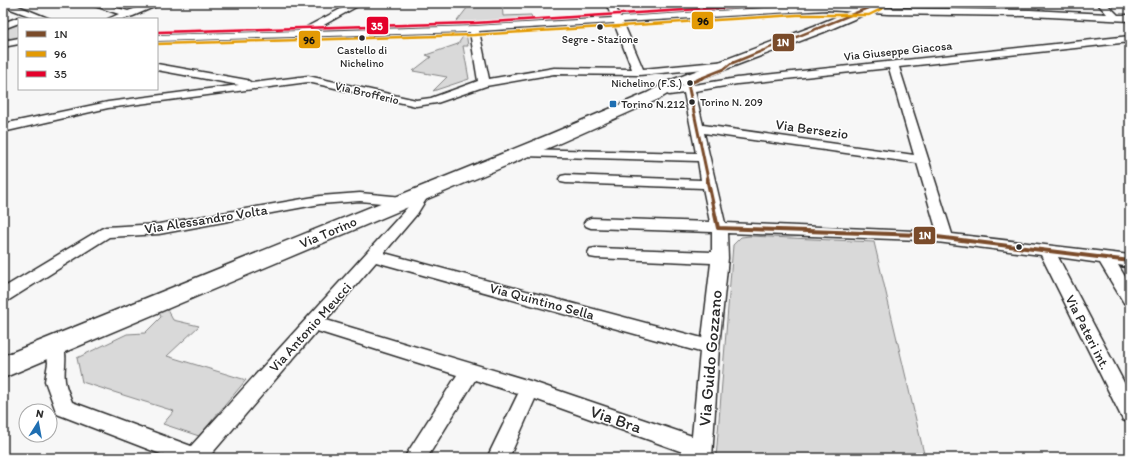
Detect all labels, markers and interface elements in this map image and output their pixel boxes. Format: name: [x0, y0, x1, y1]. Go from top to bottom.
line badge: 96: [691, 11, 714, 30]
text: 96: [697, 15, 709, 28]
line badge: 35: [366, 16, 389, 35]
legend: [18, 18, 158, 90]
text: 35: [371, 20, 383, 33]
marker: Segre - Stazione: [595, 22, 605, 32]
text: 1N: [54, 27, 68, 41]
line badge: 96: [298, 30, 321, 49]
marker: Castello di Nichelino: [357, 33, 367, 43]
place label: Segre - Stazione: [562, 33, 638, 46]
line badge: 1N: [772, 33, 795, 52]
text: 96: [303, 34, 315, 47]
text: 1N: [777, 36, 789, 49]
street label: Via Giuseppe Giacosa: [843, 38, 954, 64]
place label: Castello di Nichelino: [337, 44, 387, 70]
text: 96: [54, 47, 67, 61]
text: 35: [54, 67, 67, 81]
place label: Nichelino (F.S.): [611, 77, 682, 90]
marker: Nichelino (F.S.): [685, 78, 695, 88]
street label: Via Brofferio: [334, 79, 400, 107]
place label: Torino N. 209: [700, 96, 763, 109]
place label: Torino N.212: [621, 97, 686, 111]
marker: Torino N. 209: [687, 97, 697, 107]
marker: Torino N.212: [608, 99, 618, 109]
street label: Via Bersezio: [775, 116, 849, 143]
street label: Via Alessandro Volta: [143, 201, 270, 238]
street label: Via Torino: [297, 213, 359, 252]
line badge: 1N: [913, 226, 936, 245]
text: 1N: [919, 229, 931, 242]
unlabelled marker: [1014, 242, 1024, 252]
street label: Via Antonio Meucci: [266, 279, 355, 376]
street label: Via Quintino Sella: [488, 279, 596, 324]
street label: Via Guido Gozzano: [694, 289, 726, 427]
street label: Via Pateri int.: [1062, 292, 1114, 372]
street label: Via Bra: [588, 401, 644, 437]
north arrow: [18, 403, 58, 443]
text: N: [35, 407, 45, 421]

